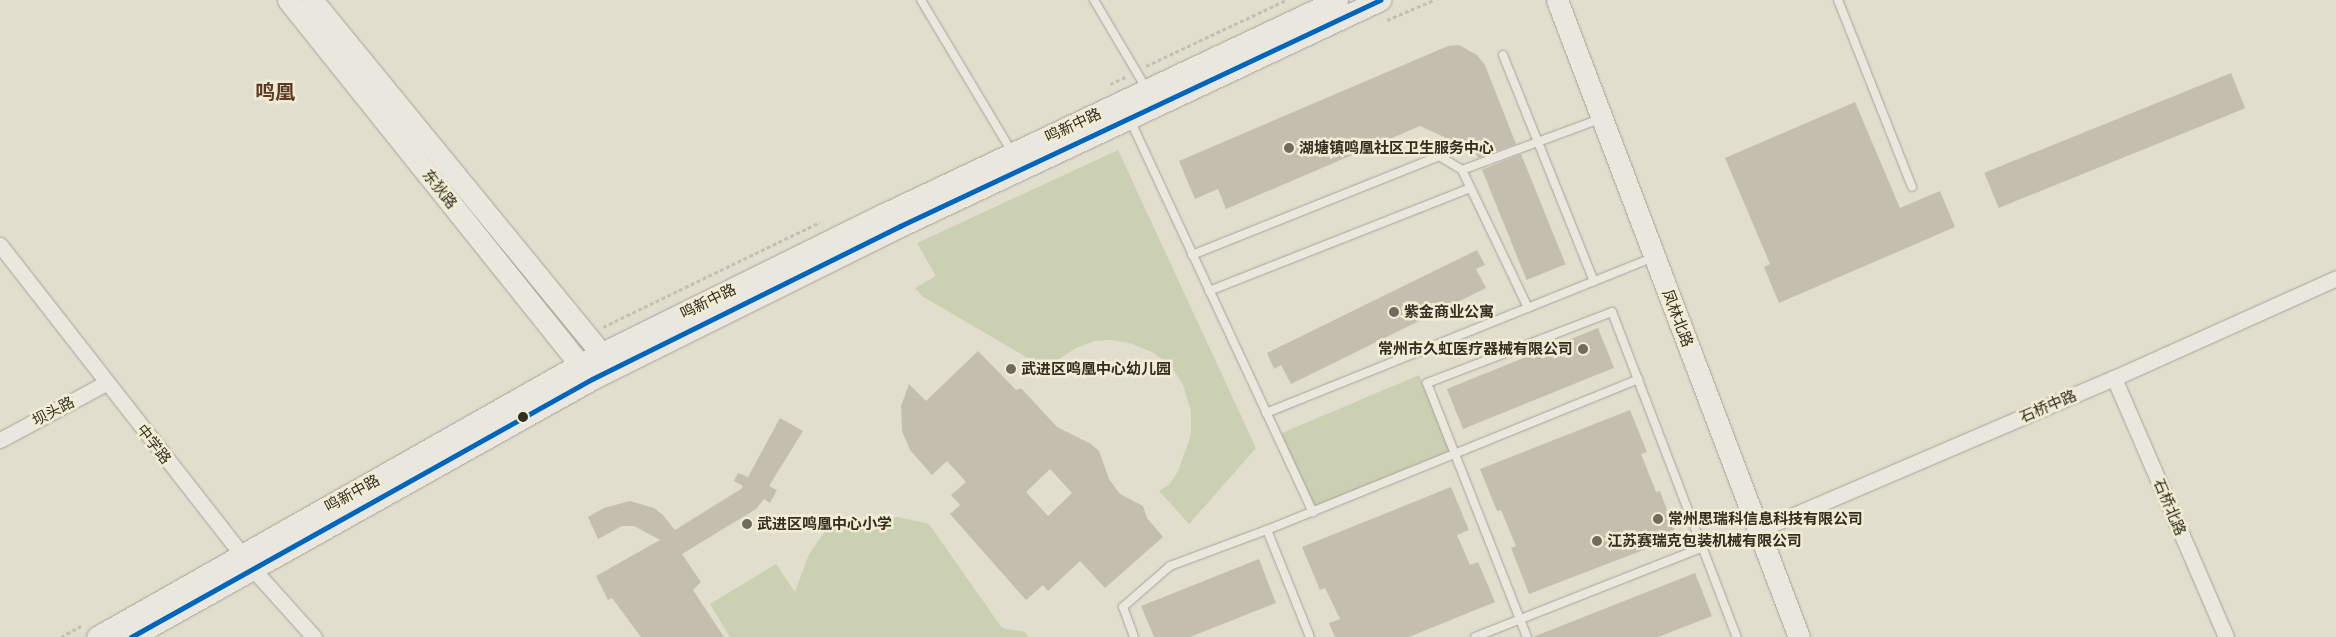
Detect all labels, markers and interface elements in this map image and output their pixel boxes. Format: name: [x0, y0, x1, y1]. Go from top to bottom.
district label: 鸣凰: [255, 79, 295, 103]
street label: 鸣新中路: [1042, 104, 1104, 146]
place label: 湖塘镇鸣凰社区卫生服务中心: [1299, 139, 1494, 157]
marker: 湖塘镇鸣凰社区卫生服务中心: [1283, 142, 1295, 154]
street label: 东狄路: [419, 166, 461, 212]
street label: 鸣新中路: [677, 280, 739, 322]
street label: 凤林北路: [1659, 287, 1697, 349]
place label: 紫金商业公寓: [1404, 303, 1494, 321]
marker: 紫金商业公寓: [1388, 306, 1400, 318]
place label: 常州市久虹医疗器械有限公司: [1378, 340, 1573, 358]
marker: 常州市久虹医疗器械有限公司: [1577, 343, 1589, 355]
place label: 武进区鸣凰中心幼儿园: [1021, 360, 1171, 378]
marker: 武进区鸣凰中心幼儿园: [1005, 363, 1017, 375]
street label: 石桥中路: [2017, 386, 2079, 426]
street label: 坝头路: [29, 392, 77, 430]
unlabelled marker: [518, 412, 528, 422]
street label: 中学路: [133, 421, 175, 467]
street label: 鸣新中路: [321, 471, 383, 515]
street label: 石桥北路: [2150, 476, 2190, 538]
place label: 常州思瑞科信息科技有限公司: [1668, 510, 1863, 528]
marker: 常州思瑞科信息科技有限公司: [1652, 513, 1664, 525]
place label: 武进区鸣凰中心小学: [757, 515, 892, 533]
marker: 武进区鸣凰中心小学: [741, 518, 753, 530]
place label: 江苏赛瑞克包装机械有限公司: [1607, 532, 1802, 550]
marker: 江苏赛瑞克包装机械有限公司: [1591, 535, 1603, 547]

